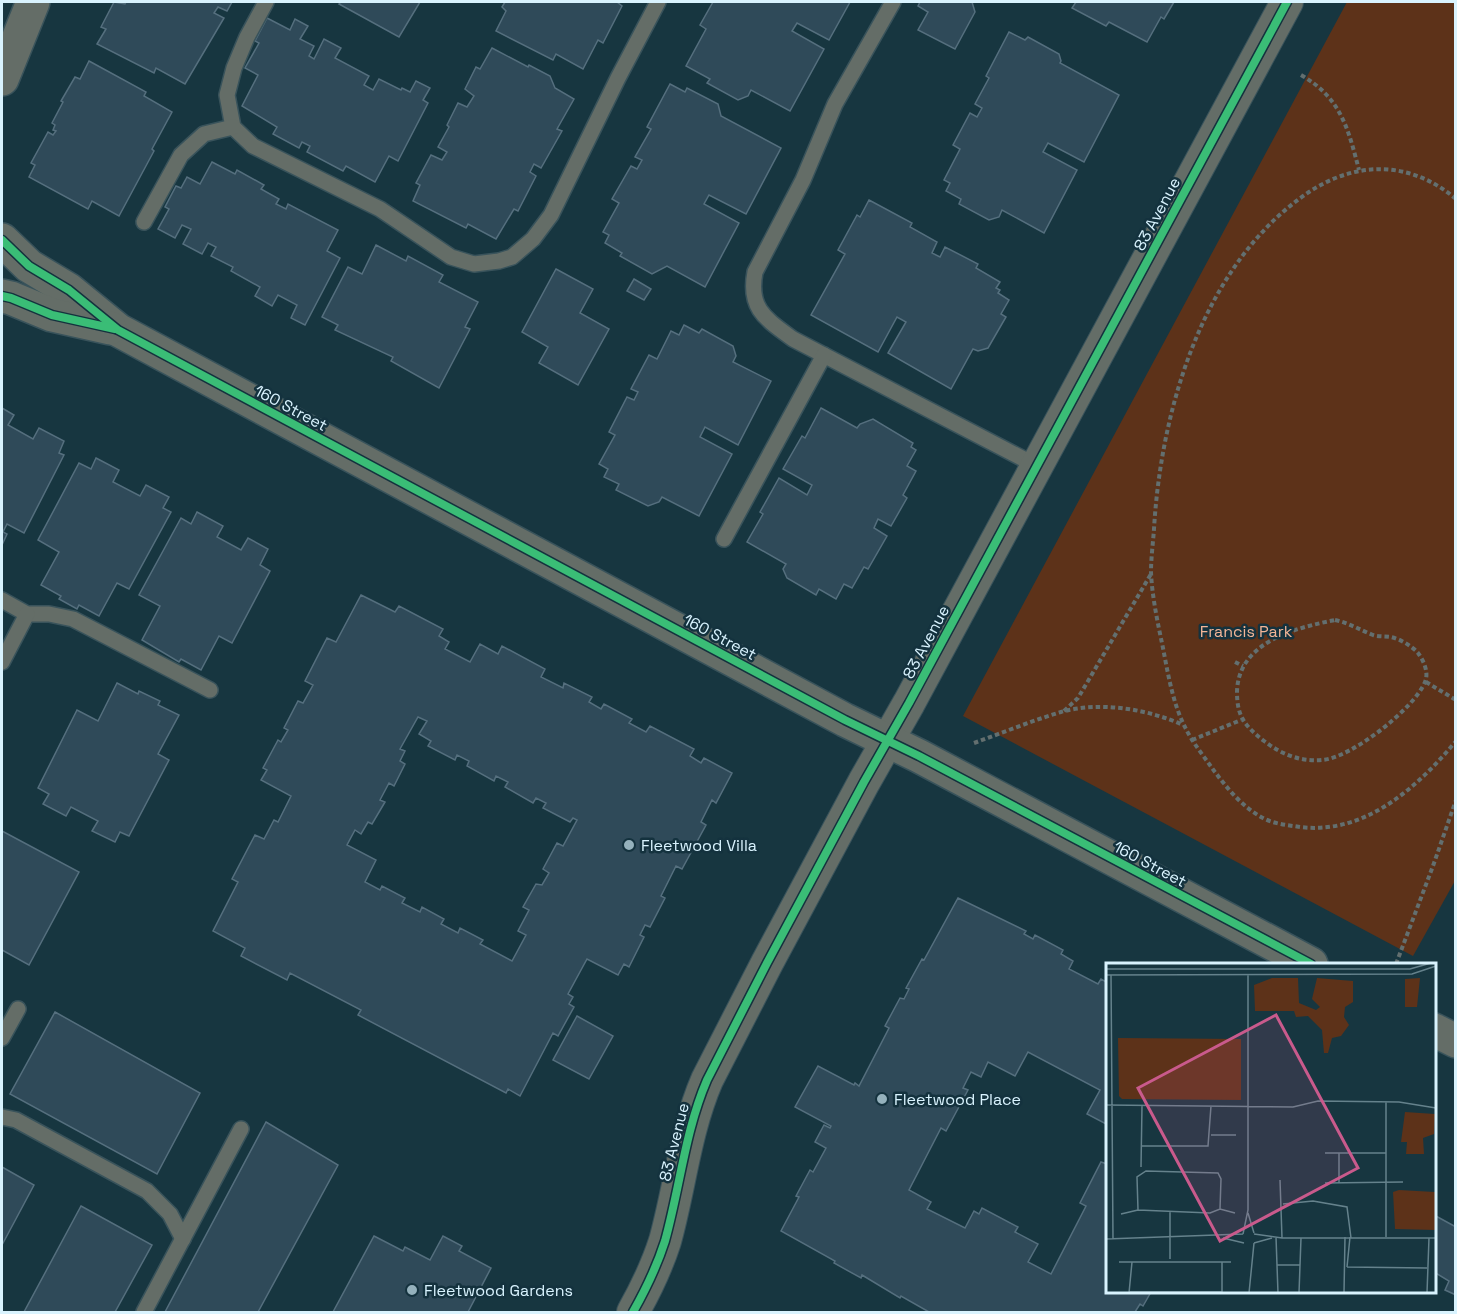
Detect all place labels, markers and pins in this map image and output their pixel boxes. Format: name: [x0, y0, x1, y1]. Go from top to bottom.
place label: Fleetwood Villa: [641, 835, 757, 856]
marker: Fleetwood Villa: [622, 838, 636, 852]
place label: Fleetwood Place: [894, 1089, 1021, 1110]
marker: Fleetwood Place: [875, 1092, 889, 1106]
place label: Fleetwood Gardens: [424, 1280, 573, 1301]
marker: Fleetwood Gardens: [405, 1283, 419, 1297]

